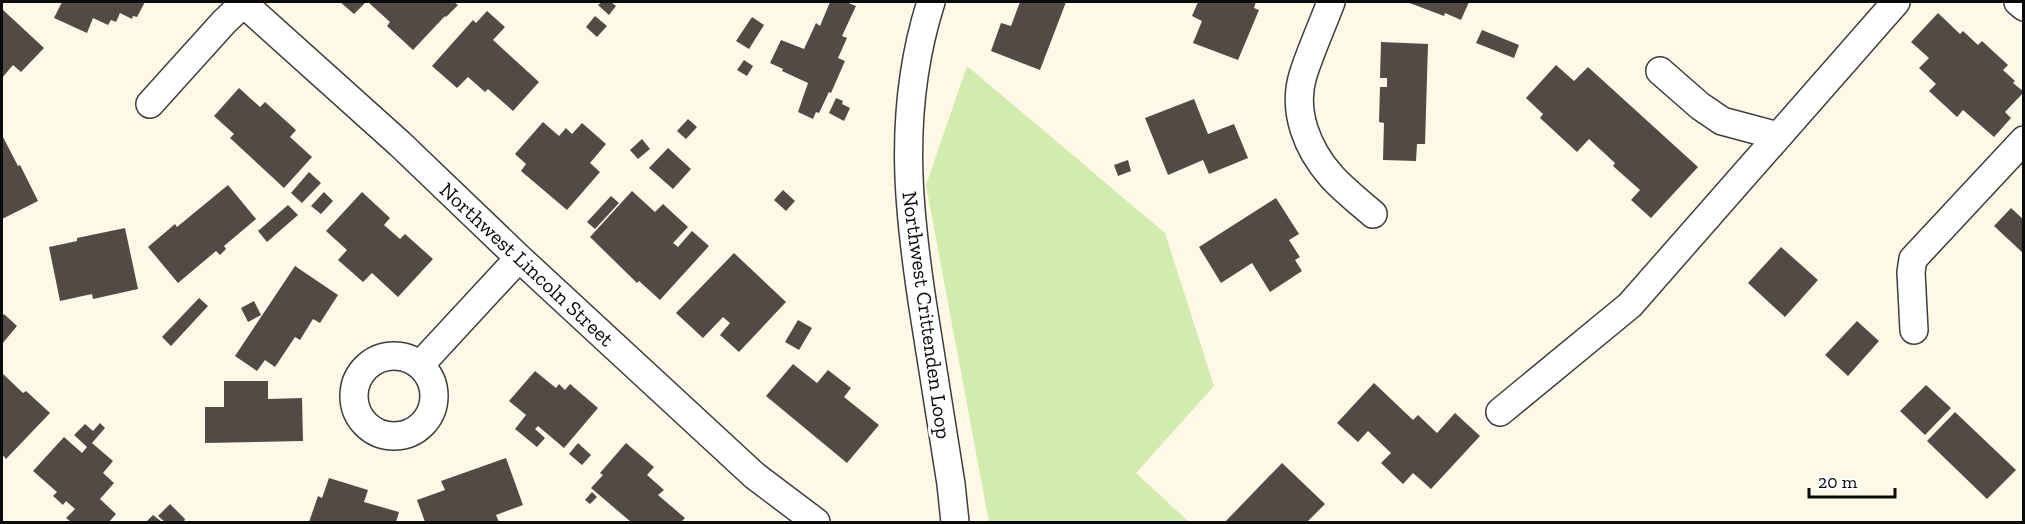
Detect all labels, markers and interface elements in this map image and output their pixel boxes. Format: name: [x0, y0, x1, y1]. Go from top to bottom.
street label: Northwest Lincoln Street: [435, 177, 619, 351]
street label: Northwest Crittenden Loop: [897, 190, 957, 440]
scale bar: [1809, 461, 1894, 499]
text: 20 m: [1818, 471, 1858, 493]

